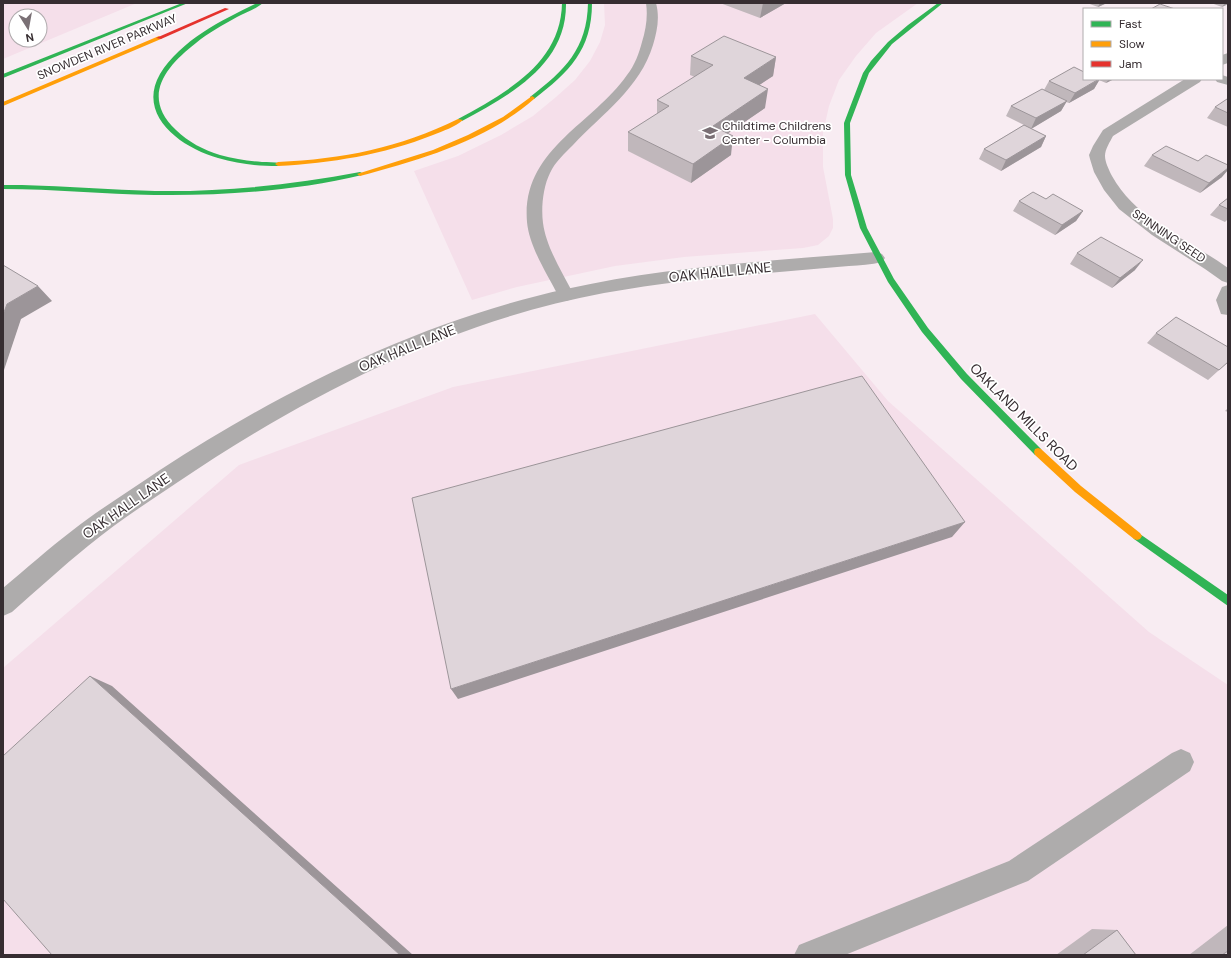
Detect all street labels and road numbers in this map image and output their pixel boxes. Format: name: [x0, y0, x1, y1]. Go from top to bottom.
street label: SNOWDEN RIVER PARKWAY: [35, 10, 179, 84]
street label: SPINNING SEED: [1129, 205, 1209, 267]
street label: OAK HALL LANE: [668, 258, 772, 286]
street label: OAK HALL LANE: [356, 320, 458, 376]
street label: OAKLAND MILLS ROAD: [966, 359, 1082, 475]
street label: OAK HALL LANE: [79, 469, 173, 543]

